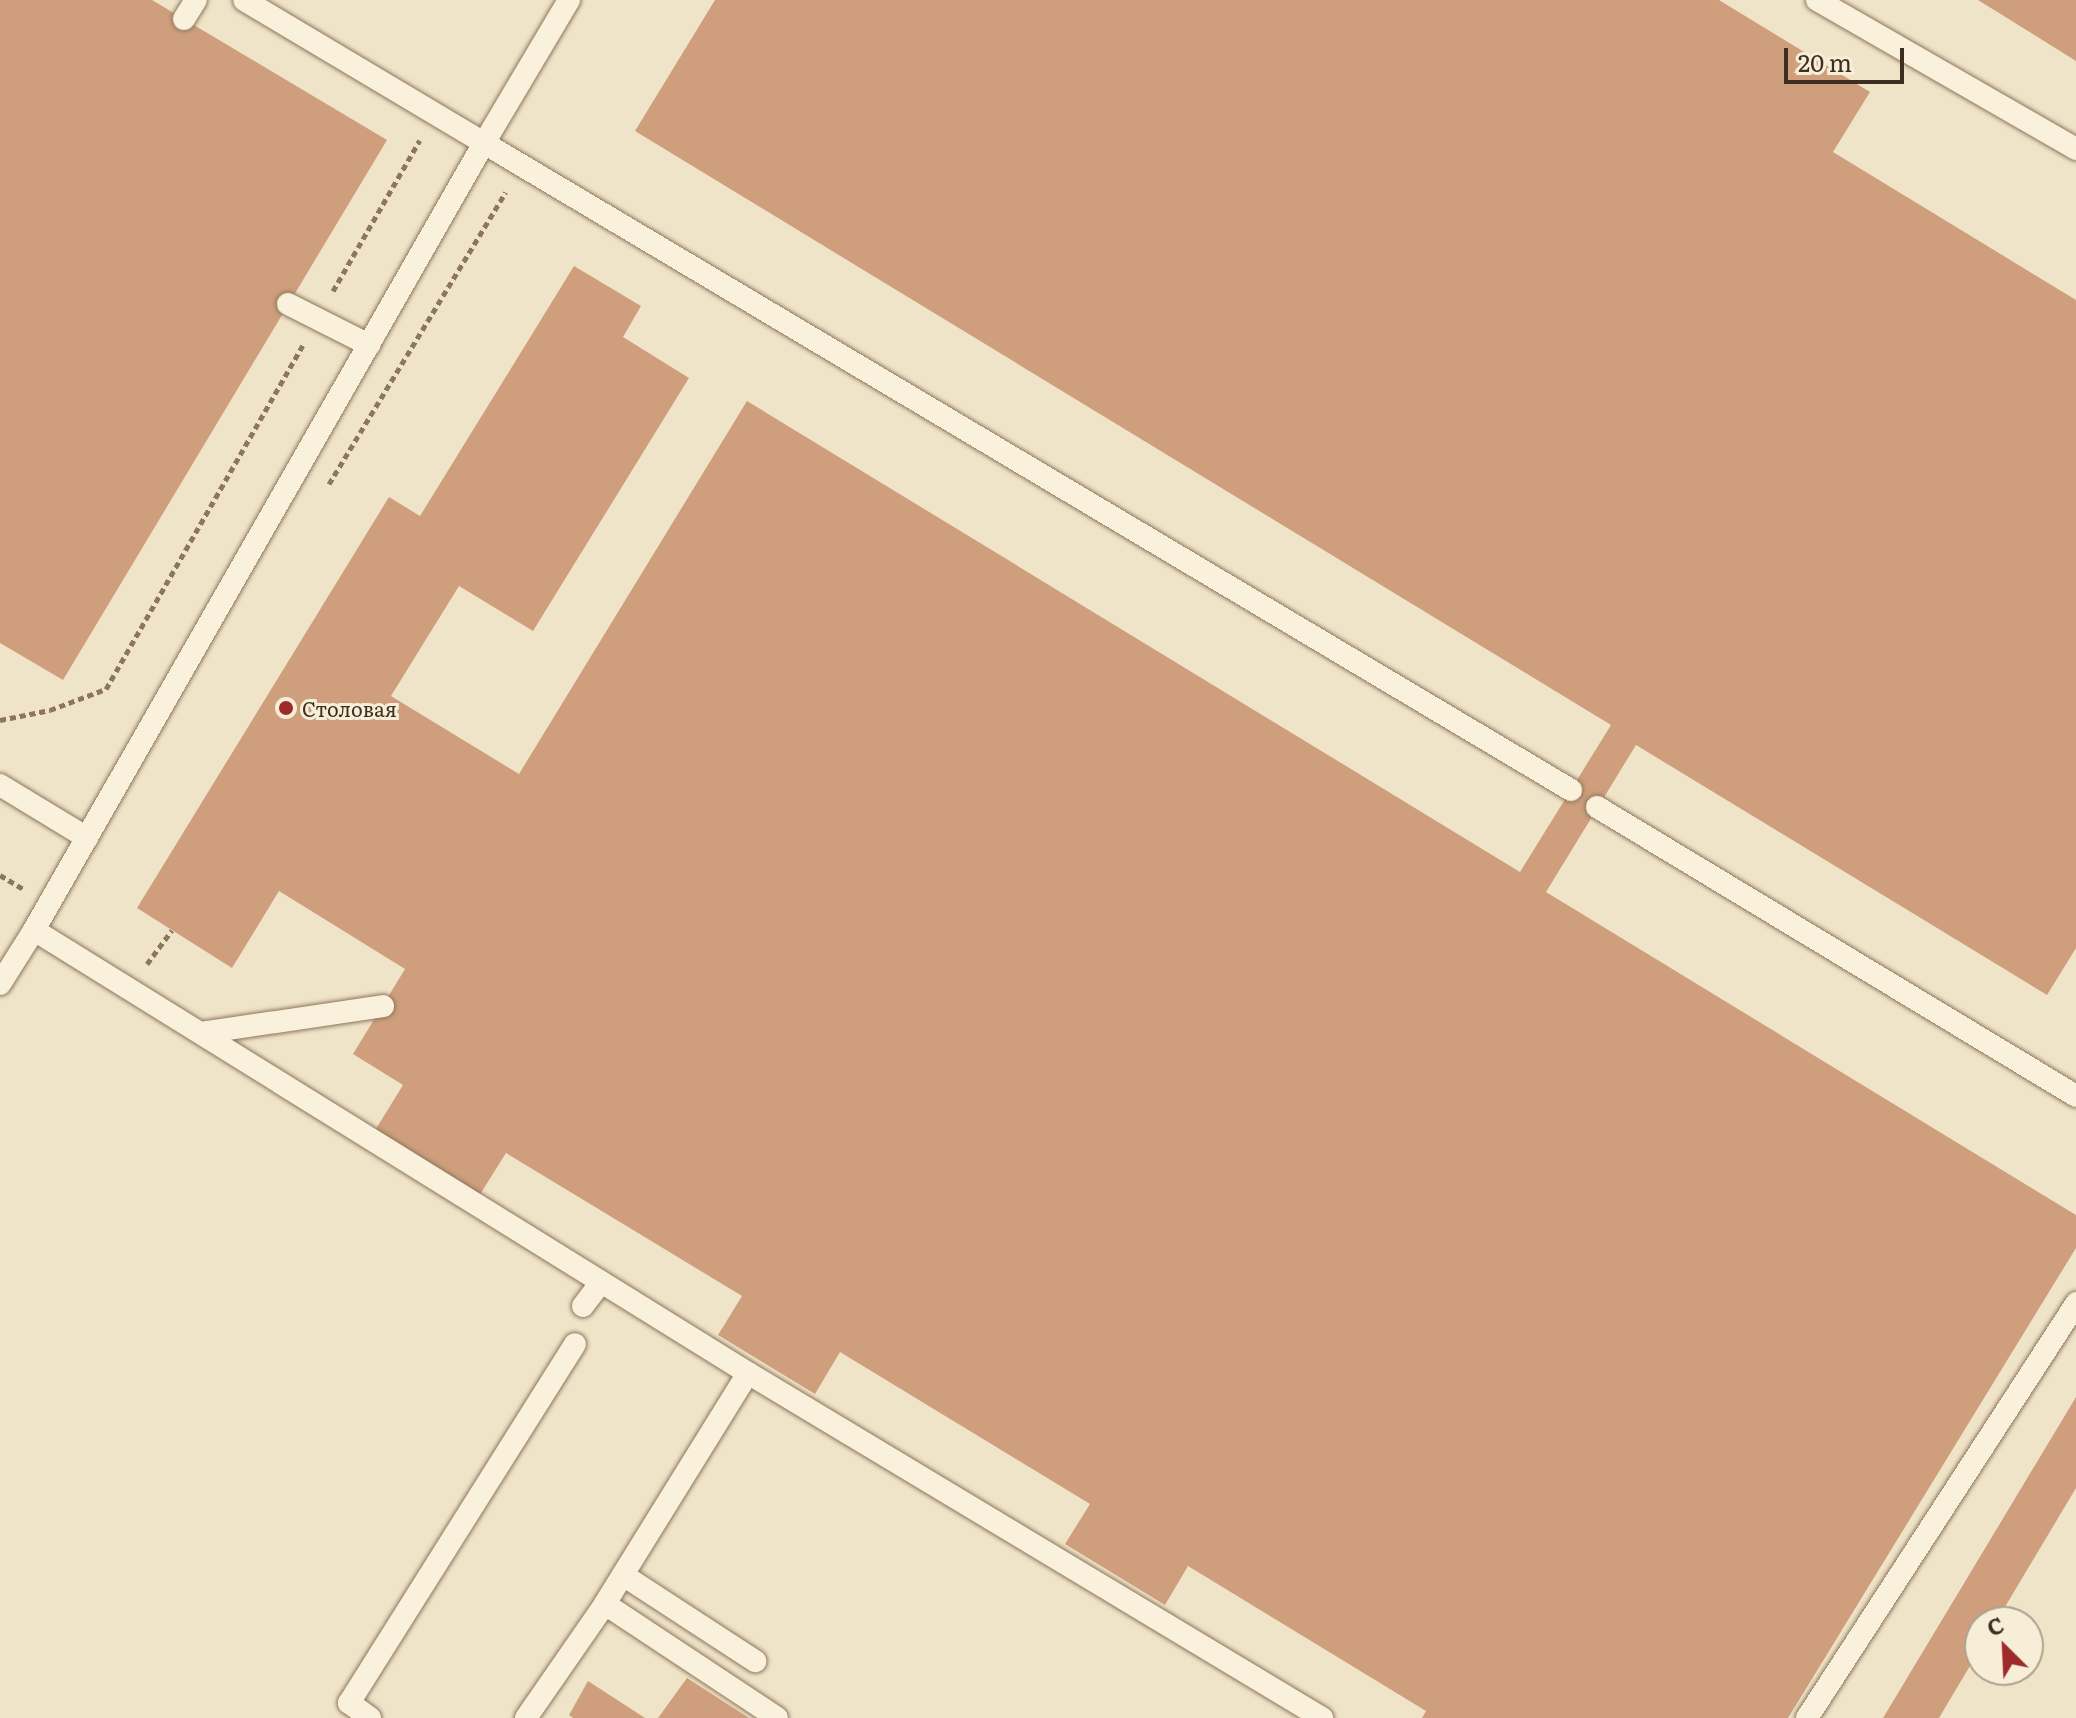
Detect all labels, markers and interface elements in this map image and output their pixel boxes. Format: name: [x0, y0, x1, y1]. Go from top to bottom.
scale bar: [1788, 32, 1908, 82]
text: 20 m: [1798, 44, 1852, 79]
place label: Столовая: [302, 696, 397, 720]
marker: Столовая: [277, 699, 295, 717]
north arrow: [1964, 1606, 2044, 1686]
text: С: [1981, 1607, 2009, 1644]

